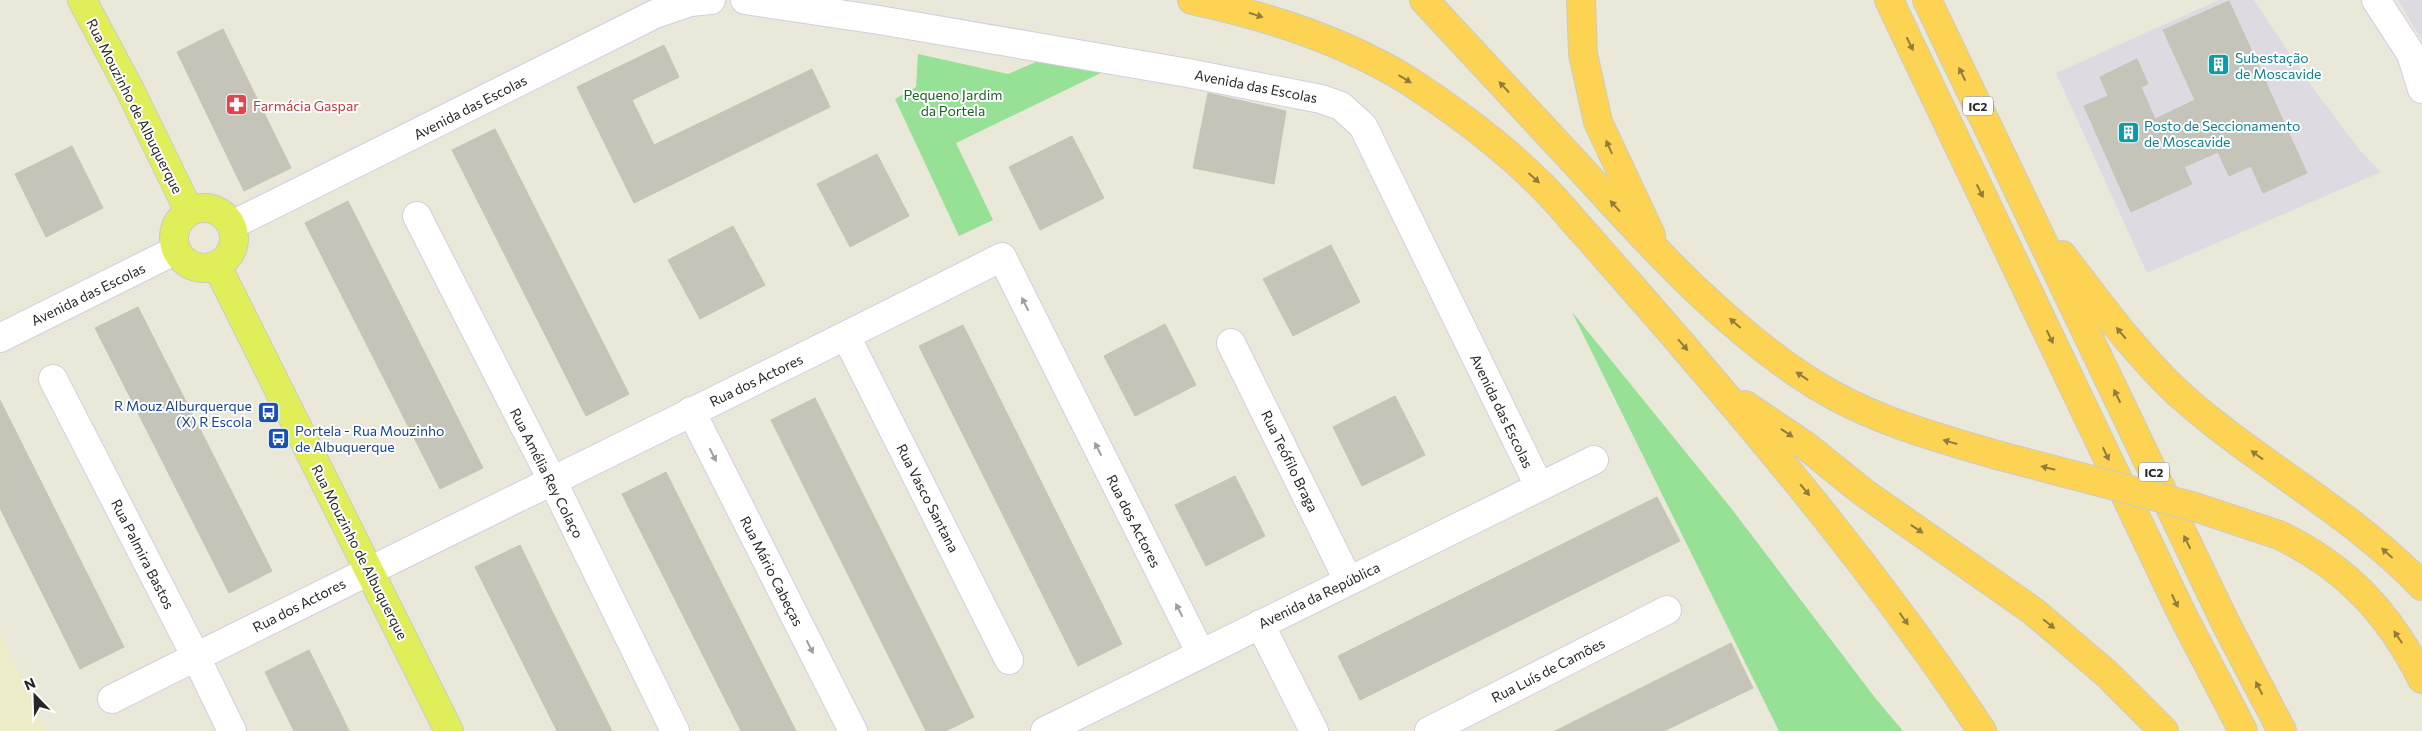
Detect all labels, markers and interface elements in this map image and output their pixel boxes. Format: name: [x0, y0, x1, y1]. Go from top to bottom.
one-way arrow: [1249, 11, 1264, 19]
street label: Rua Mouzinho de Albuquerque: [83, 16, 187, 196]
one-way arrow: [1906, 37, 1914, 51]
place label: Subestação de Moscavide: [2235, 49, 2321, 82]
building icon: Subestação de Moscavide: [2207, 53, 2231, 77]
street label: Avenida das Escolas: [1193, 66, 1319, 106]
one-way arrow: [1958, 67, 1966, 81]
street label: Avenida das Escolas: [411, 71, 529, 143]
one-way arrow: [1399, 75, 1412, 84]
one-way arrow: [1498, 81, 1510, 93]
park label: Pequeno Jardim da Portela: [903, 86, 1003, 119]
pharmacy icon: Farmácia Gaspar: [225, 93, 249, 117]
road number: IC2: [1963, 96, 1993, 115]
place label: Farmácia Gaspar: [253, 97, 359, 114]
place label: Posto de Seccionamento de Moscavide: [2144, 117, 2300, 150]
building icon: Posto de Seccionamento de Moscavide: [2116, 121, 2140, 145]
one-way arrow: [1605, 140, 1613, 154]
one-way arrow: [1527, 172, 1539, 184]
one-way arrow: [1976, 184, 1984, 198]
one-way arrow: [1609, 201, 1621, 213]
street label: Avenida das Escolas: [28, 259, 148, 329]
one-way arrow: [1021, 297, 1029, 311]
one-way arrow: [1729, 317, 1741, 329]
one-way arrow: [2116, 327, 2127, 340]
one-way arrow: [2046, 330, 2054, 344]
one-way arrow: [1677, 339, 1688, 352]
street label: Rua dos Actores: [706, 350, 806, 410]
street label: Avenida das Escolas: [1467, 351, 1537, 471]
one-way arrow: [1795, 371, 1809, 381]
one-way arrow: [2113, 388, 2121, 403]
place label: R Mouz Alburquerque (X) R Escola: [114, 397, 252, 430]
bus stop icon: R Mouz Alburquerque (X) R Escola: [256, 401, 280, 425]
street label: Rua Amélia Rey Colaço: [507, 405, 587, 541]
street label: Rua Teófilo Braga: [1258, 407, 1322, 515]
place label: Portela - Rua Mouzinho de Albuquerque: [295, 422, 444, 455]
bus stop icon: Portela - Rua Mouzinho de Albuquerque: [267, 426, 291, 450]
one-way arrow: [1780, 428, 1793, 438]
one-way arrow: [1942, 437, 1957, 445]
street label: Rua Vasco Santana: [893, 441, 963, 555]
one-way arrow: [1094, 442, 1102, 456]
one-way arrow: [709, 447, 717, 462]
one-way arrow: [2102, 447, 2110, 461]
one-way arrow: [2250, 450, 2264, 460]
street label: Rua Mouzinho de Albuquerque: [308, 462, 412, 642]
road number: IC2: [2139, 462, 2169, 482]
one-way arrow: [2040, 464, 2055, 472]
street label: Rua dos Actores: [1103, 472, 1165, 570]
one-way arrow: [1800, 483, 1811, 496]
street label: Rua Palmira Bastos: [108, 496, 178, 612]
street label: Rua Mário Cabeças: [737, 513, 807, 629]
one-way arrow: [1911, 524, 1924, 534]
one-way arrow: [2183, 535, 2191, 549]
one-way arrow: [2381, 547, 2393, 559]
street label: Avenida da República: [1255, 558, 1383, 632]
street label: Rua dos Actores: [250, 574, 348, 636]
one-way arrow: [2171, 593, 2180, 608]
one-way arrow: [1175, 603, 1183, 617]
one-way arrow: [1899, 612, 1909, 626]
one-way arrow: [2043, 618, 2056, 629]
one-way arrow: [2393, 630, 2403, 644]
street label: Rua Luís de Camões: [1488, 634, 1608, 706]
one-way arrow: [806, 639, 814, 654]
north arrow: [10, 671, 60, 721]
text: N: [22, 674, 38, 693]
one-way arrow: [2255, 681, 2263, 695]

